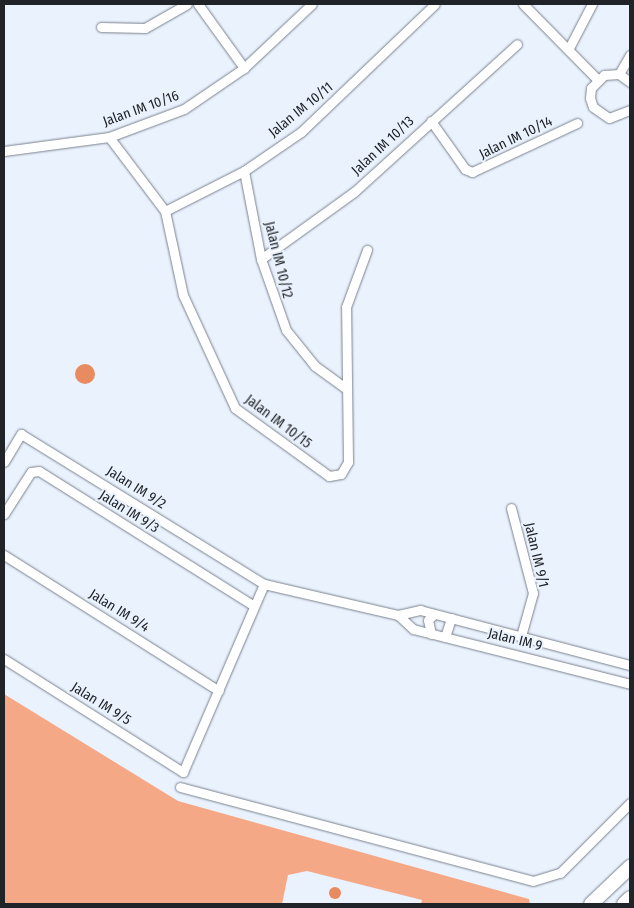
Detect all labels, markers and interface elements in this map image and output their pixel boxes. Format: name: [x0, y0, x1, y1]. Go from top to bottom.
street label: Jalan IM 10/11: [265, 79, 337, 141]
street label: Jalan IM 10/16: [101, 88, 181, 130]
street label: Jalan IM 10/13: [348, 113, 418, 179]
street label: Jalan IM 10/14: [477, 113, 555, 163]
street label: Jalan IM 10/12: [260, 220, 296, 300]
street label: Jalan IM 10/15: [241, 392, 315, 452]
street label: Jalan IM 9/2: [103, 463, 169, 513]
street label: Jalan IM 9/3: [96, 487, 162, 537]
street label: Jalan IM 9/1: [520, 521, 552, 589]
street label: Jalan IM 9/4: [86, 586, 152, 636]
street label: Jalan IM 9: [486, 625, 544, 655]
street label: Jalan IM 9/5: [68, 679, 134, 729]

